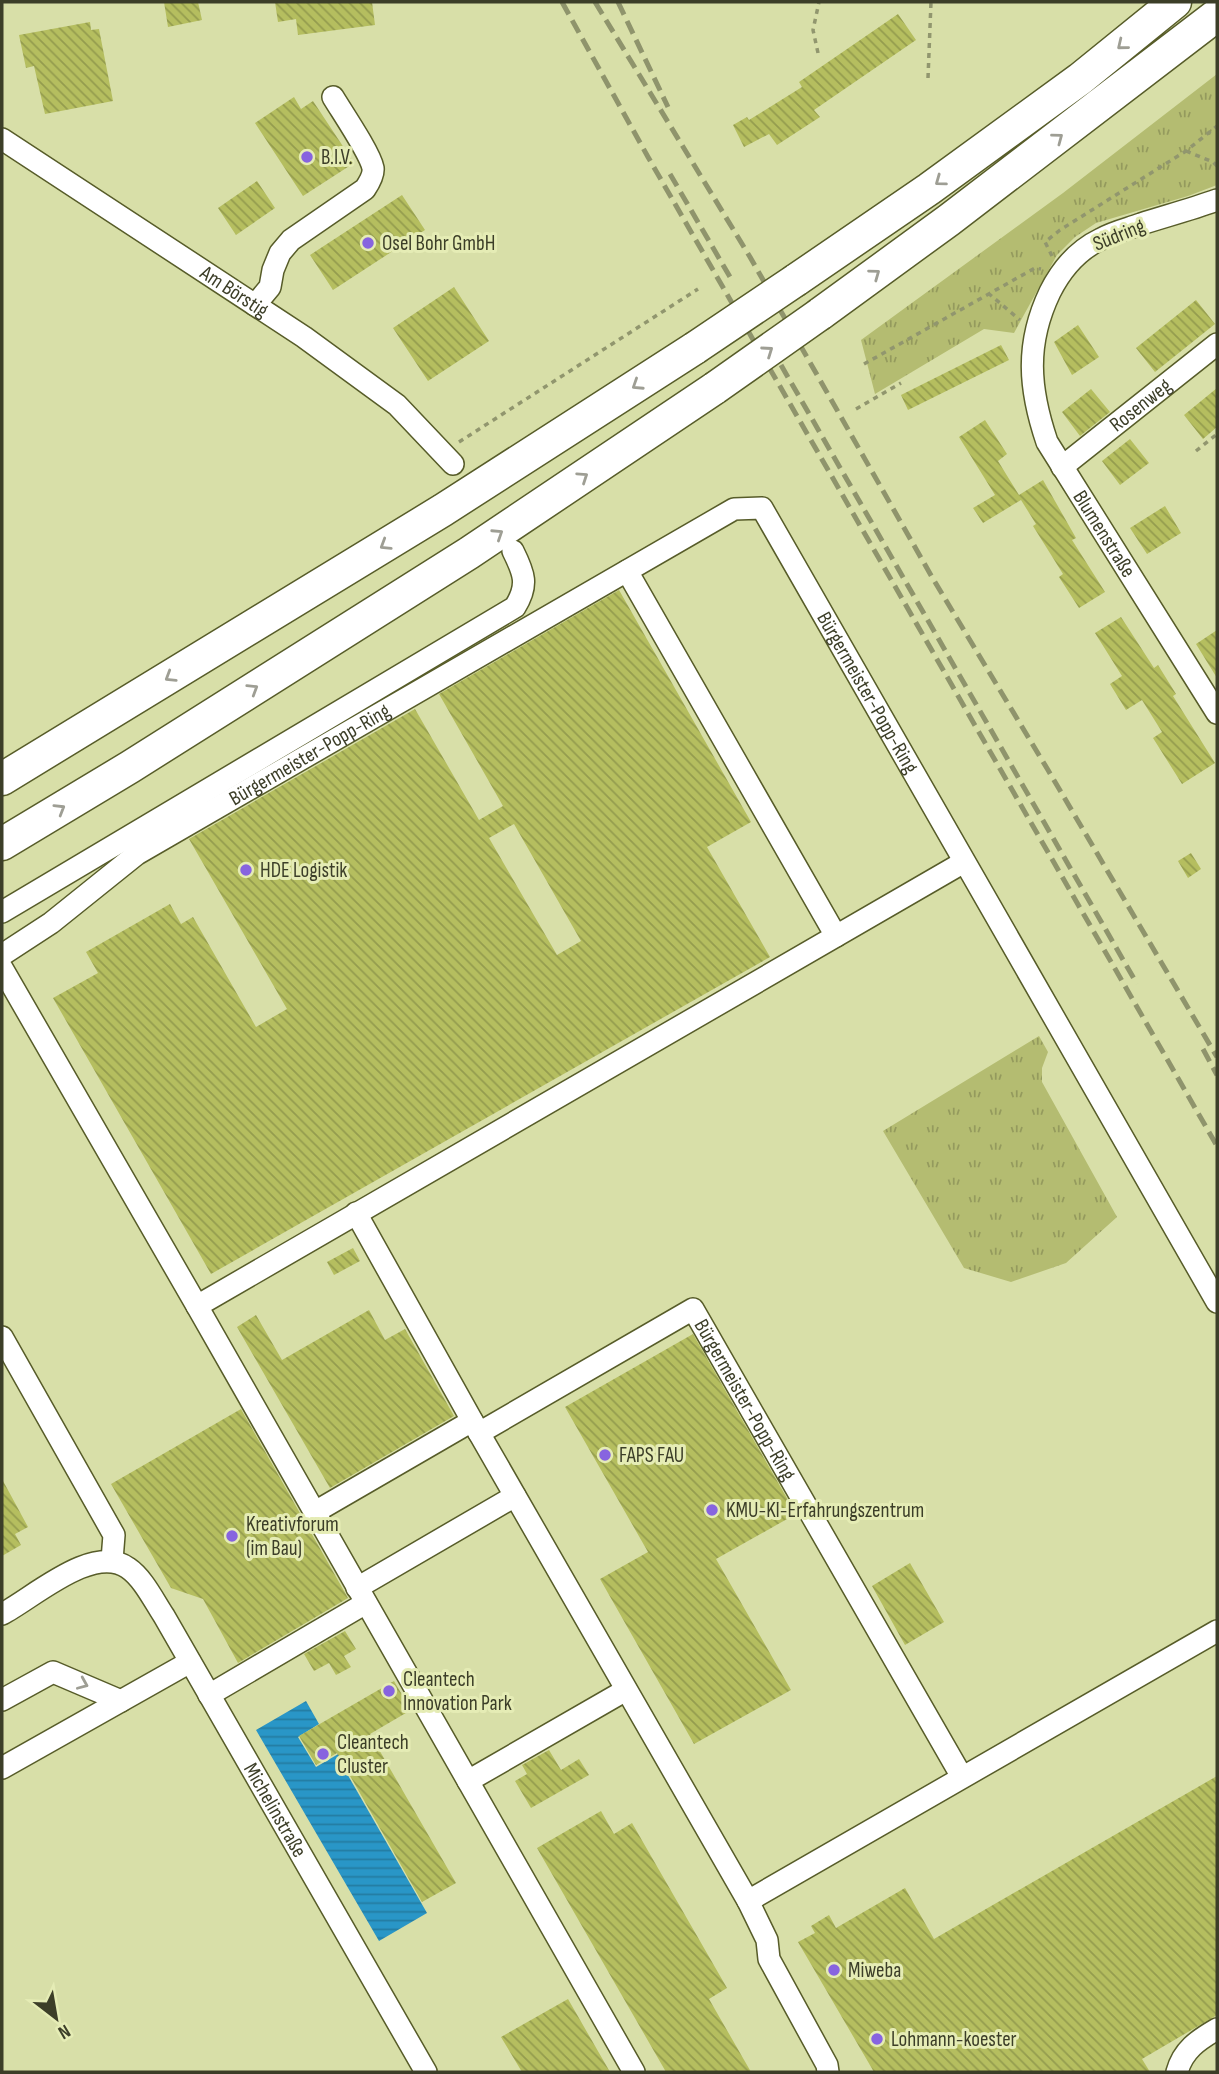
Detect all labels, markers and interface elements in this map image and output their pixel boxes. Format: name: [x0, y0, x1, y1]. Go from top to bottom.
one-way arrow: [1118, 36, 1130, 49]
one-way arrow: [1050, 134, 1062, 146]
place label: B.I.V.: [321, 145, 352, 170]
marker: B.I.V.: [299, 149, 315, 165]
one-way arrow: [935, 173, 948, 185]
street label: Südring: [1089, 213, 1149, 257]
place label: Osel Bohr GmbH: [382, 231, 495, 256]
marker: Osel Bohr GmbH: [360, 235, 376, 251]
street label: Am Börstig: [195, 260, 273, 323]
one-way arrow: [867, 270, 880, 282]
one-way arrow: [760, 347, 773, 359]
street label: Rosenweg: [1104, 373, 1176, 437]
one-way arrow: [632, 377, 645, 390]
one-way arrow: [575, 473, 588, 485]
street label: Blumenstraße: [1068, 486, 1141, 582]
one-way arrow: [490, 529, 503, 542]
one-way arrow: [379, 537, 392, 550]
street label: Bürgermeister-Popp-Ring: [812, 607, 924, 778]
one-way arrow: [164, 669, 177, 682]
one-way arrow: [246, 684, 259, 697]
street label: Bürgermeister-Popp-Ring: [224, 698, 394, 811]
one-way arrow: [53, 804, 66, 817]
place label: HDE Logistik: [260, 858, 347, 883]
marker: HDE Logistik: [238, 862, 254, 878]
street label: Bürgermeister-Popp-Ring: [689, 1315, 801, 1485]
place label: FAPS FAU: [619, 1443, 684, 1468]
marker: FAPS FAU: [597, 1447, 613, 1463]
place label: KMU-KI-Erfahrungszentrum: [726, 1498, 924, 1523]
marker: KMU-KI-Erfahrungszentrum: [704, 1502, 720, 1518]
place label: Kreativforum (im Bau): [246, 1512, 339, 1561]
marker: Kreativforum (im Bau): [224, 1528, 240, 1544]
place label: Cleantech Innovation Park: [403, 1667, 512, 1716]
one-way arrow: [75, 1676, 88, 1690]
marker: Cleantech Innovation Park: [381, 1683, 397, 1699]
place label: Cleantech Cluster: [337, 1730, 409, 1779]
marker: Cleantech Cluster: [315, 1746, 331, 1762]
street label: Michelinstraße: [239, 1758, 312, 1861]
place label: Miweba: [848, 1958, 901, 1983]
marker: Miweba: [826, 1962, 842, 1978]
north arrow: [21, 1983, 91, 2053]
text: N: [54, 2019, 74, 2044]
place label: Lohmann-koester: [891, 2027, 1017, 2052]
marker: Lohmann-koester: [869, 2031, 885, 2047]

